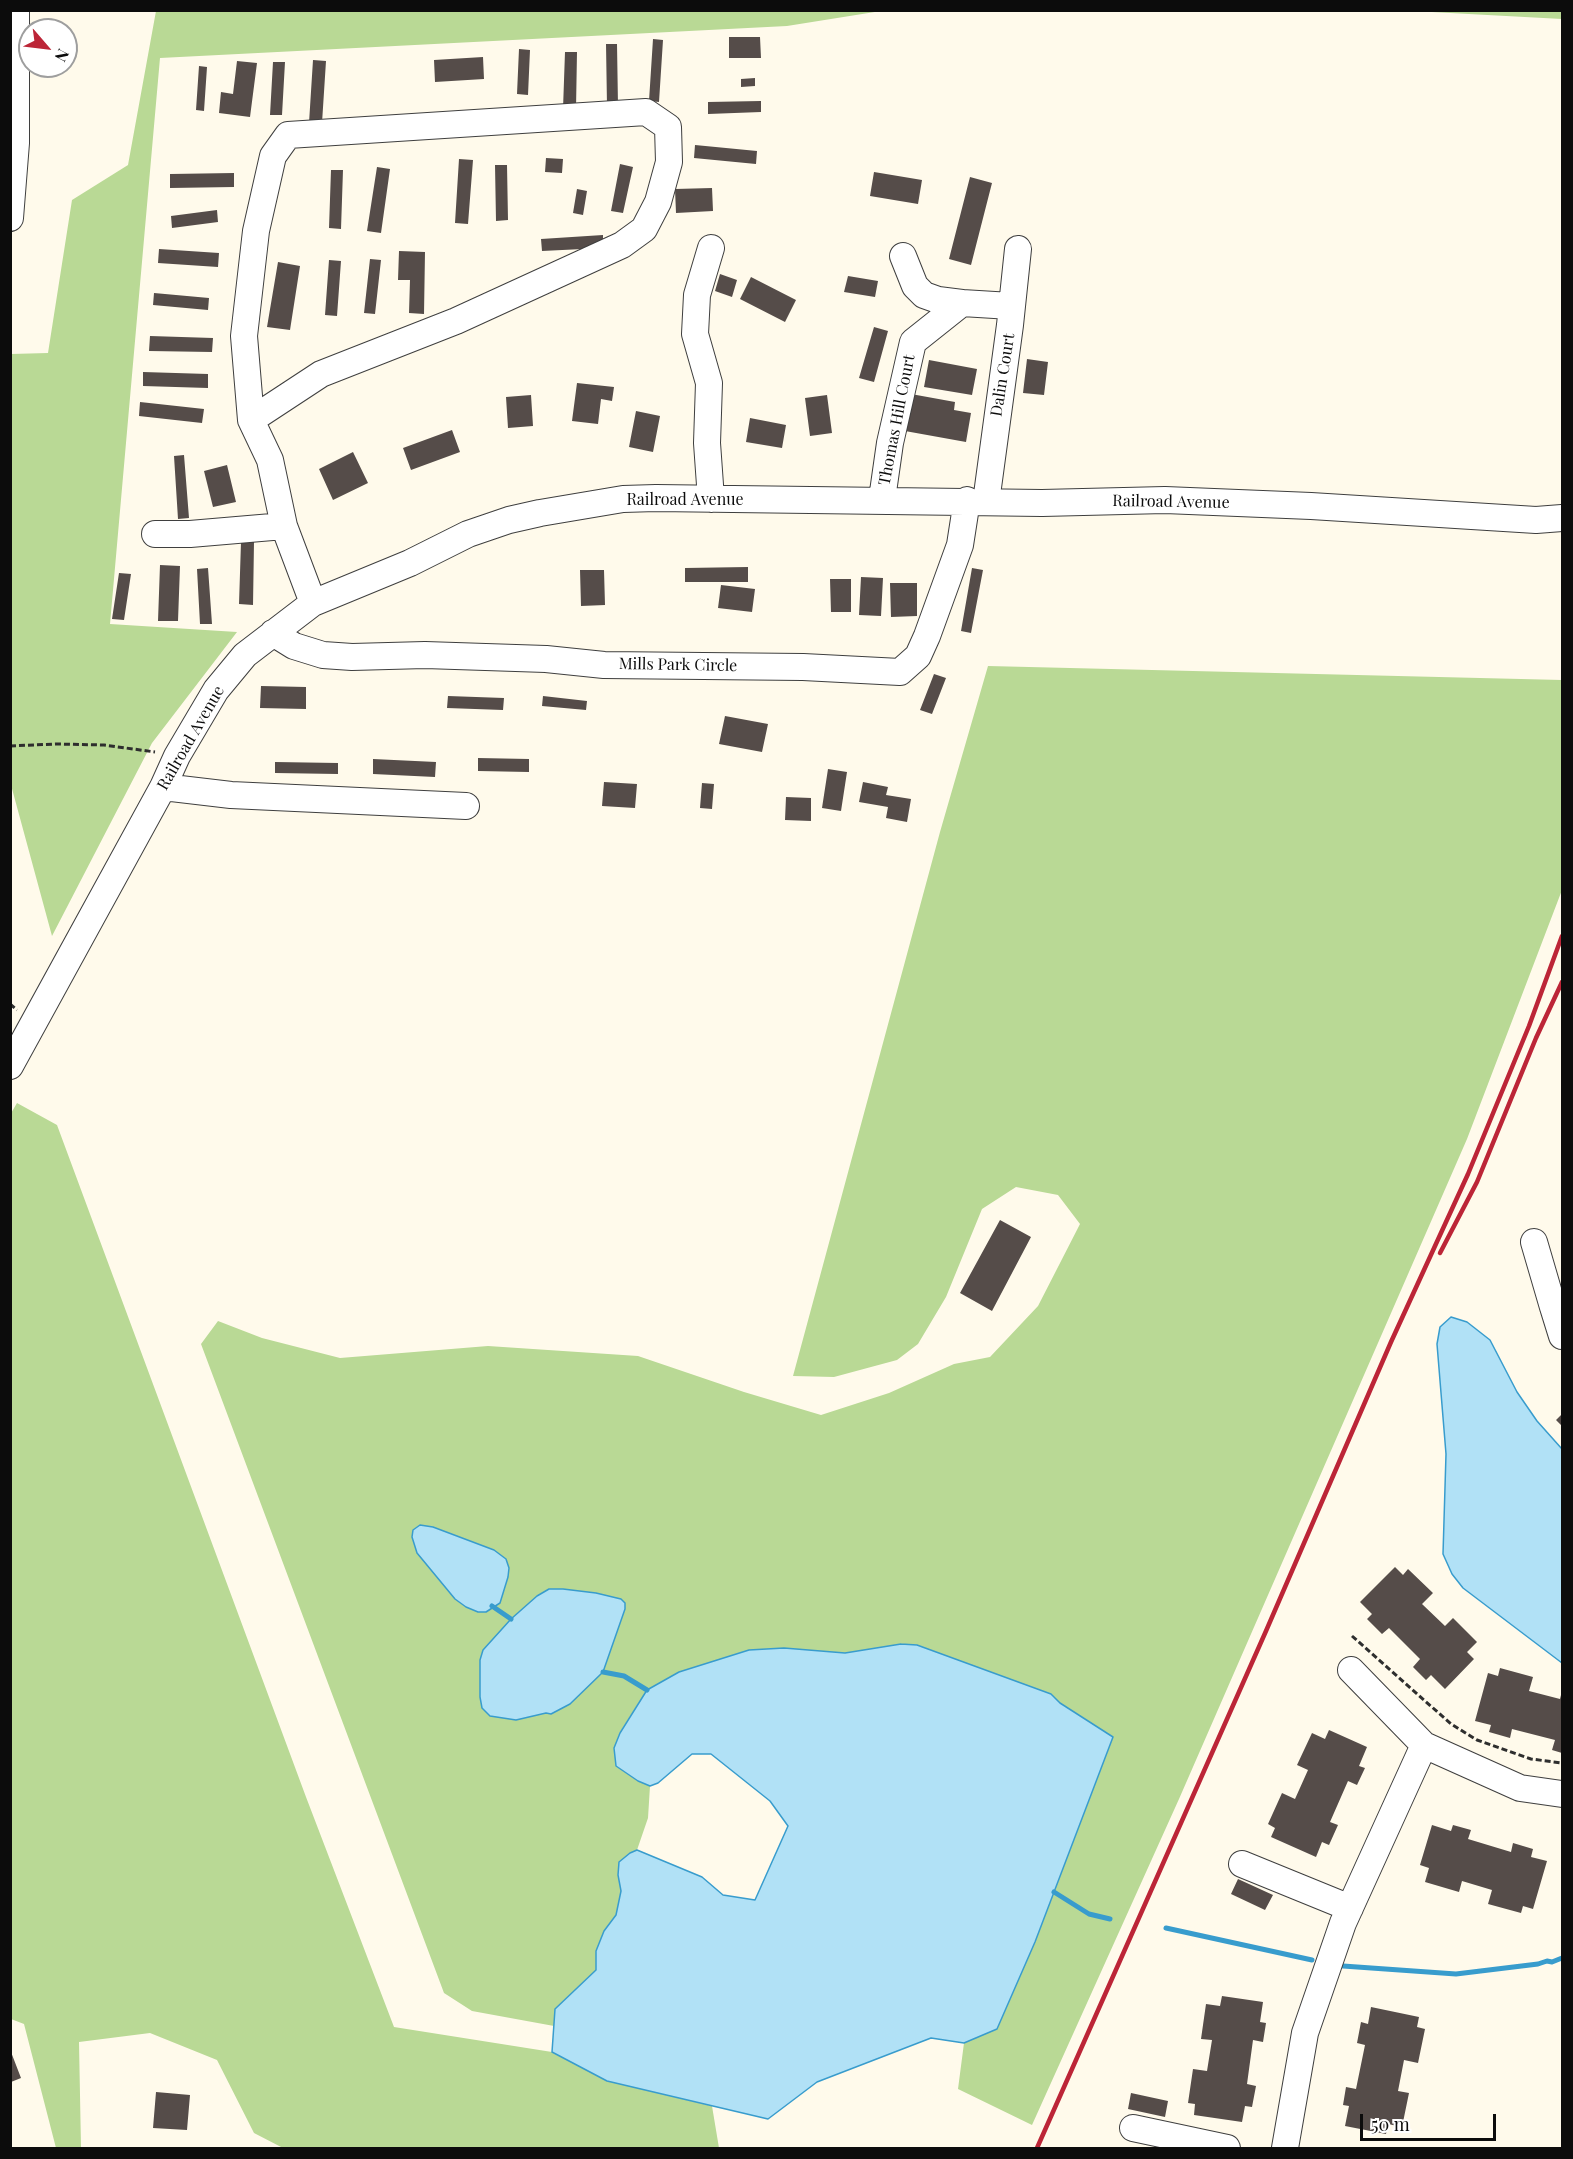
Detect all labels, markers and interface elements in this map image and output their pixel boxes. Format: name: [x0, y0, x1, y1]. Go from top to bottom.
north arrow: [18, 18, 78, 78]
text: N: [51, 46, 75, 66]
street label: Dalin Court: [987, 332, 1019, 418]
street label: Thomas Hill Court: [875, 353, 919, 487]
street label: Railroad Avenue: [626, 490, 744, 510]
street label: Railroad Avenue: [1112, 491, 1230, 513]
street label: Mills Park Circle: [619, 654, 737, 676]
street label: Railroad Avenue: [153, 682, 229, 794]
scale bar: [1363, 2102, 1500, 2140]
text: 50 m: [1371, 2112, 1410, 2136]

